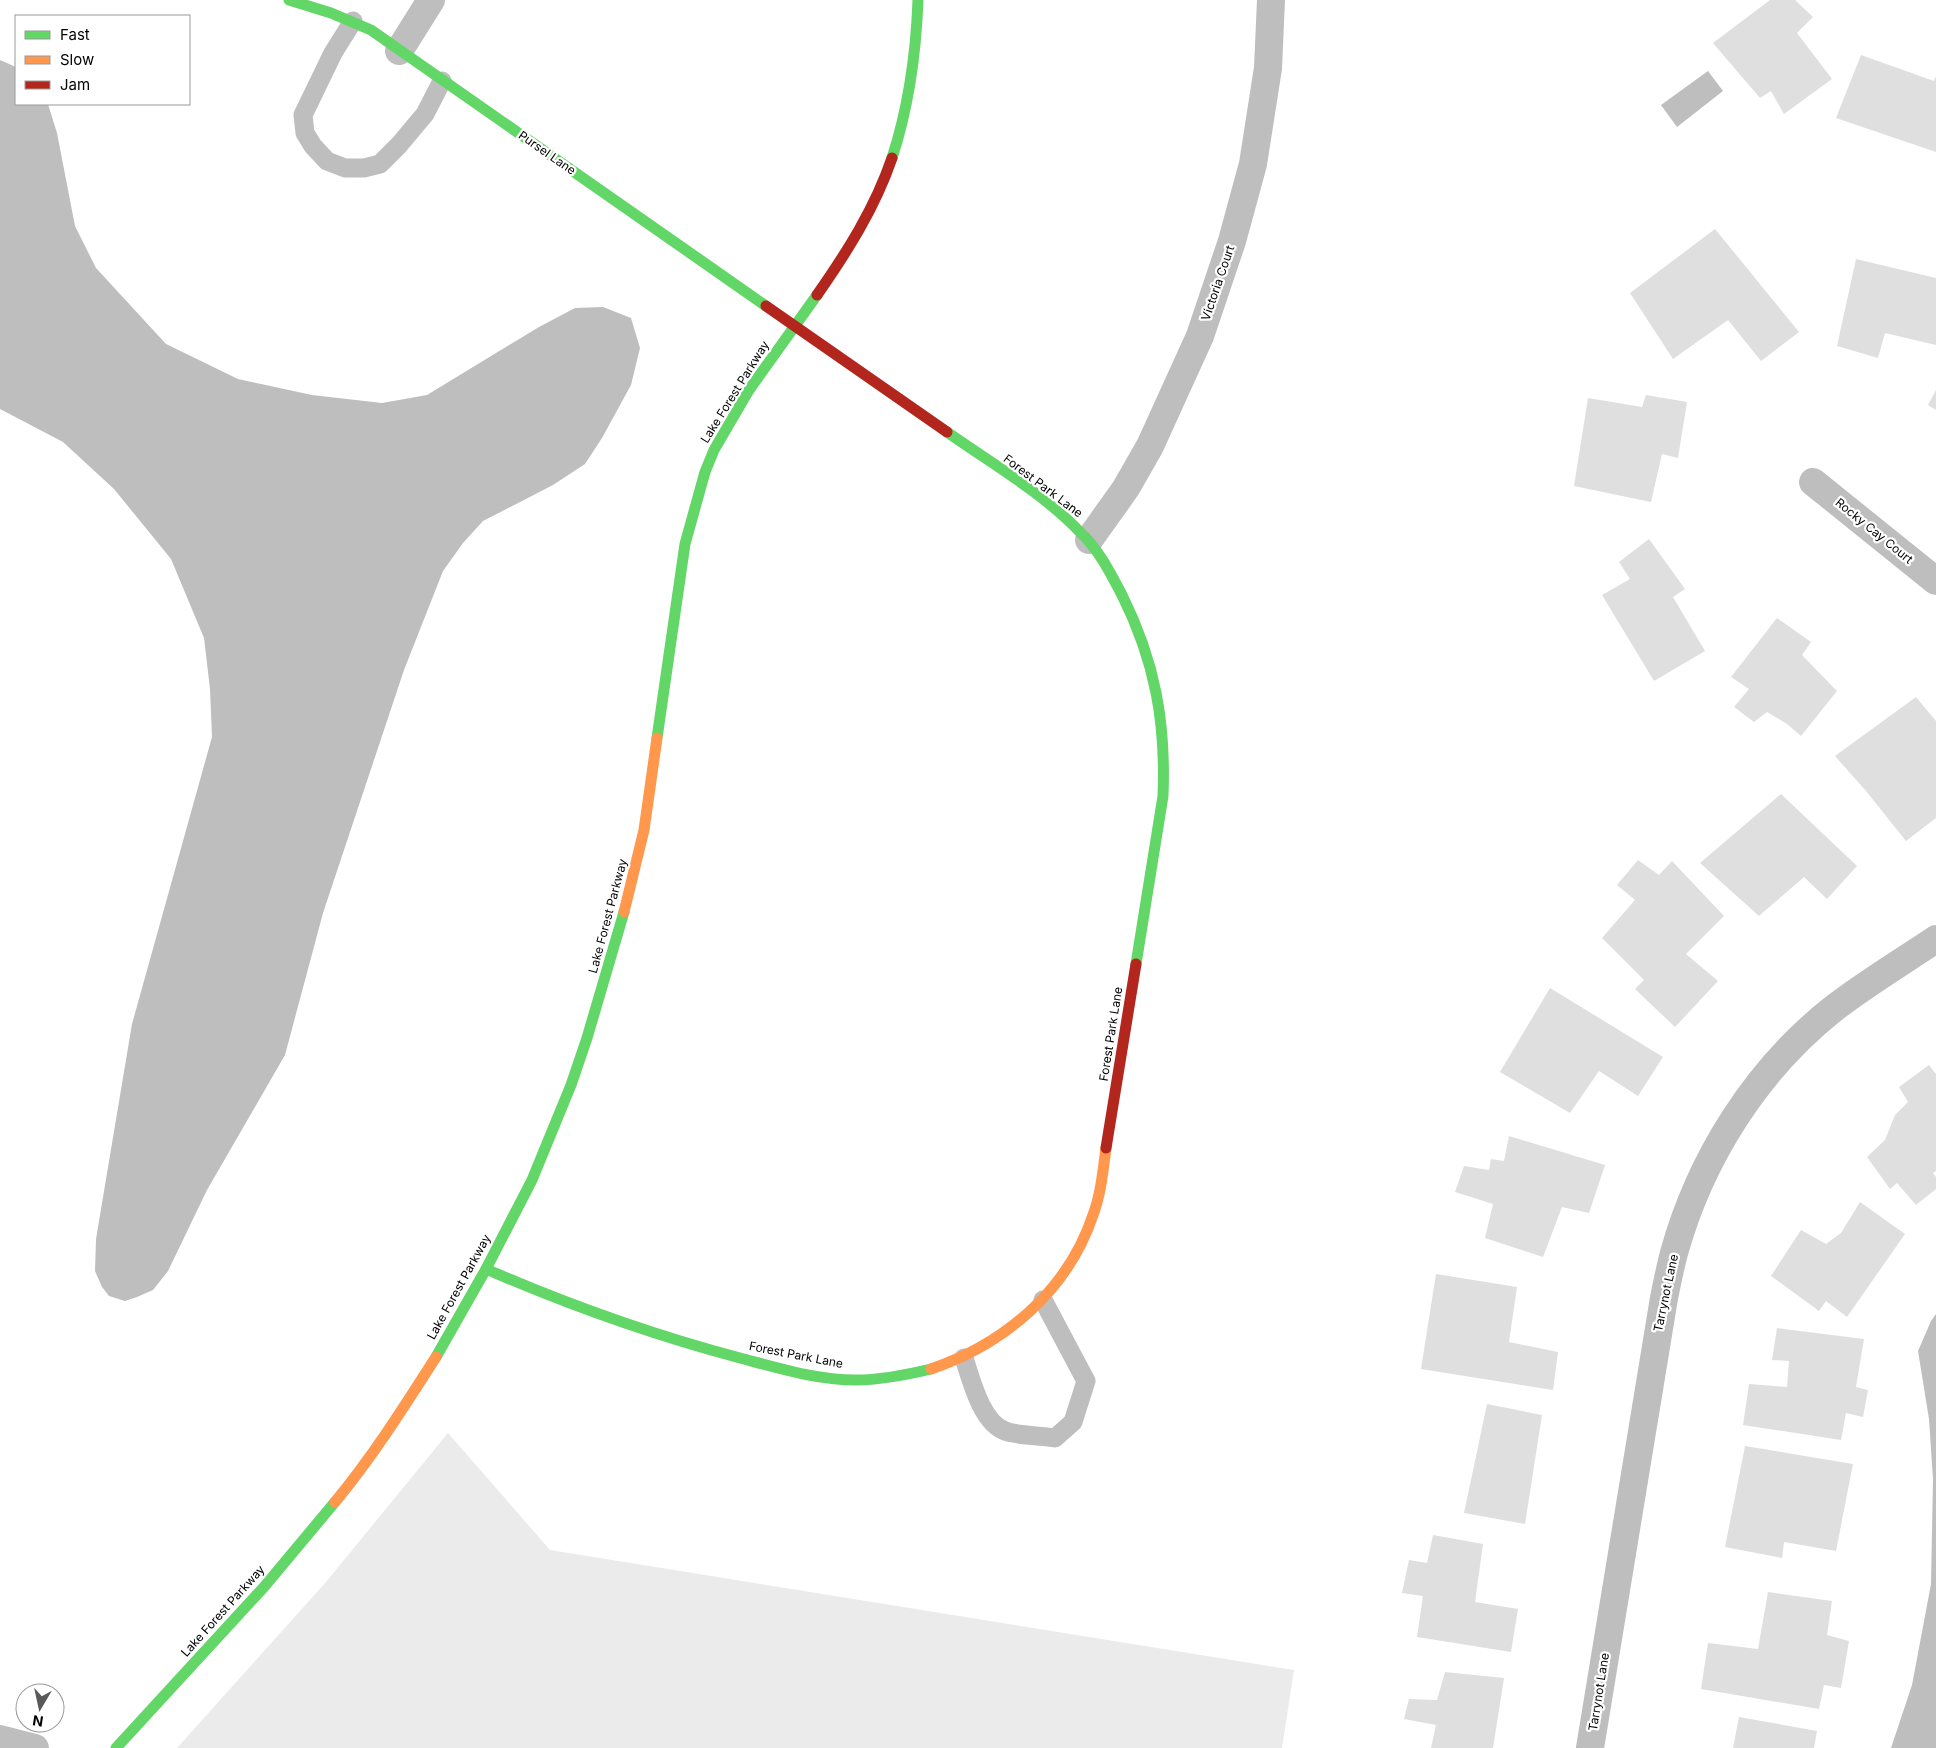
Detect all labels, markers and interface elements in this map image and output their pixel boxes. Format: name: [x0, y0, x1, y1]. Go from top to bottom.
legend: [15, 15, 190, 105]
text: Fast: [60, 25, 90, 44]
text: Slow: [60, 50, 94, 69]
text: Jam: [60, 75, 90, 94]
street label: Pursel Lane: [516, 127, 579, 178]
street label: Victoria Court: [1198, 243, 1237, 322]
street label: Lake Forest Parkway: [697, 338, 772, 446]
street label: Forest Park Lane: [1001, 451, 1086, 520]
street label: Rocky Cay Court: [1833, 495, 1916, 567]
street label: Lake Forest Parkway: [585, 857, 630, 975]
street label: Forest Park Lane: [1096, 986, 1125, 1082]
street label: Lake Forest Parkway: [423, 1231, 494, 1342]
street label: Tarrynot Lane: [1650, 1253, 1681, 1333]
street label: Forest Park Lane: [748, 1338, 844, 1371]
street label: Lake Forest Parkway: [178, 1562, 268, 1659]
street label: Tarrynot Lane: [1585, 1652, 1612, 1732]
north arrow: [15, 1683, 65, 1733]
text: N: [31, 1712, 44, 1731]

